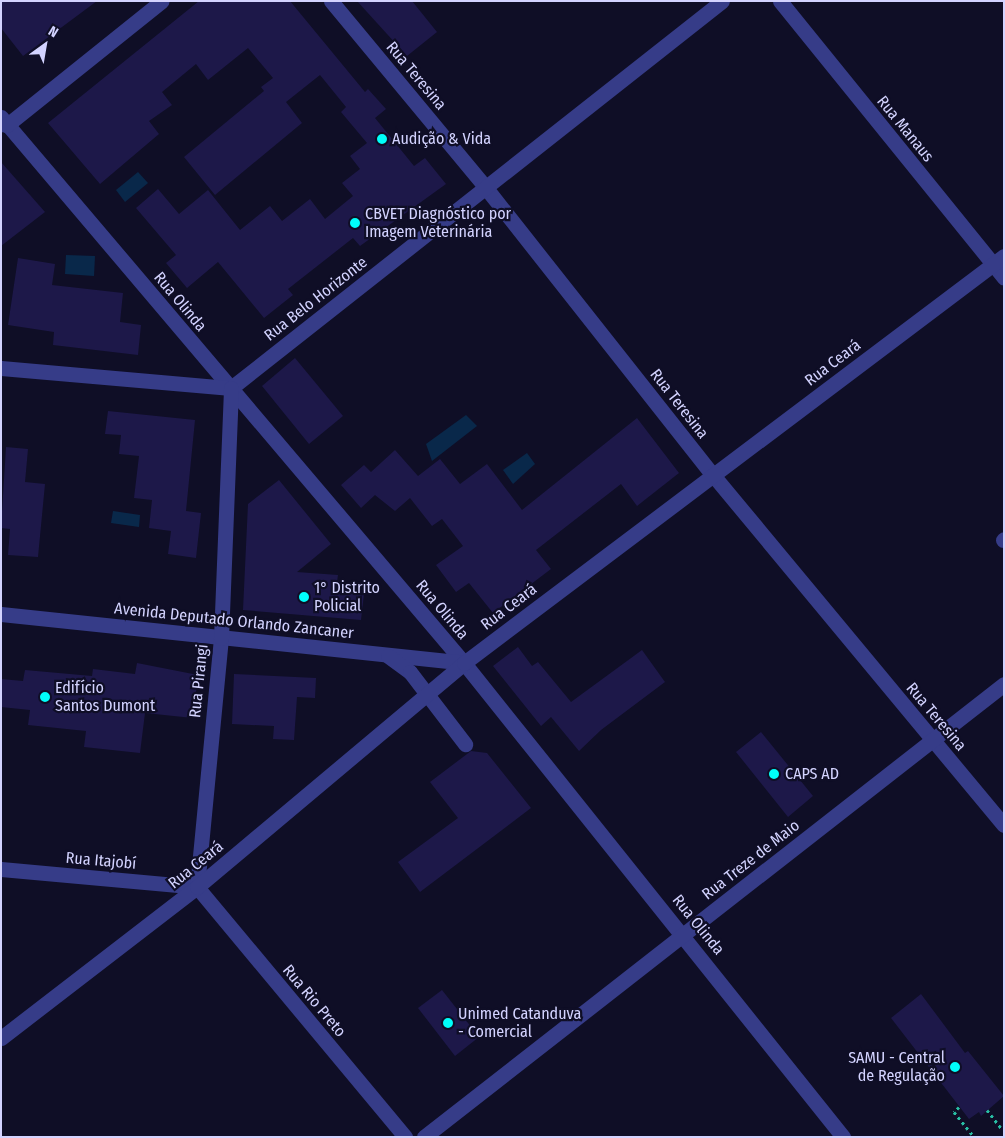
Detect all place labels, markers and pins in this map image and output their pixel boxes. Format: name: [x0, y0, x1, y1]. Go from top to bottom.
place label: Audição & Vida: [392, 129, 491, 149]
marker: Audição & Vida: [376, 133, 388, 145]
place label: CBVET Diagnóstico por Imagem Veterinária: [365, 204, 511, 242]
marker: CBVET Diagnóstico por Imagem Veterinária: [349, 217, 361, 229]
place label: 1° Distrito Policial: [314, 578, 380, 616]
marker: 1° Distrito Policial: [298, 591, 310, 603]
place label: Edifício Santos Dumont: [55, 678, 155, 716]
marker: Edifício Santos Dumont: [39, 691, 51, 703]
place label: CAPS AD: [785, 764, 839, 784]
marker: CAPS AD: [767, 767, 781, 781]
place label: Unimed Catanduva - Comercial: [458, 1004, 581, 1042]
marker: Unimed Catanduva - Comercial: [442, 1017, 454, 1029]
place label: SAMU - Central de Regulação: [848, 1048, 945, 1086]
marker: SAMU - Central de Regulação: [949, 1061, 961, 1073]

